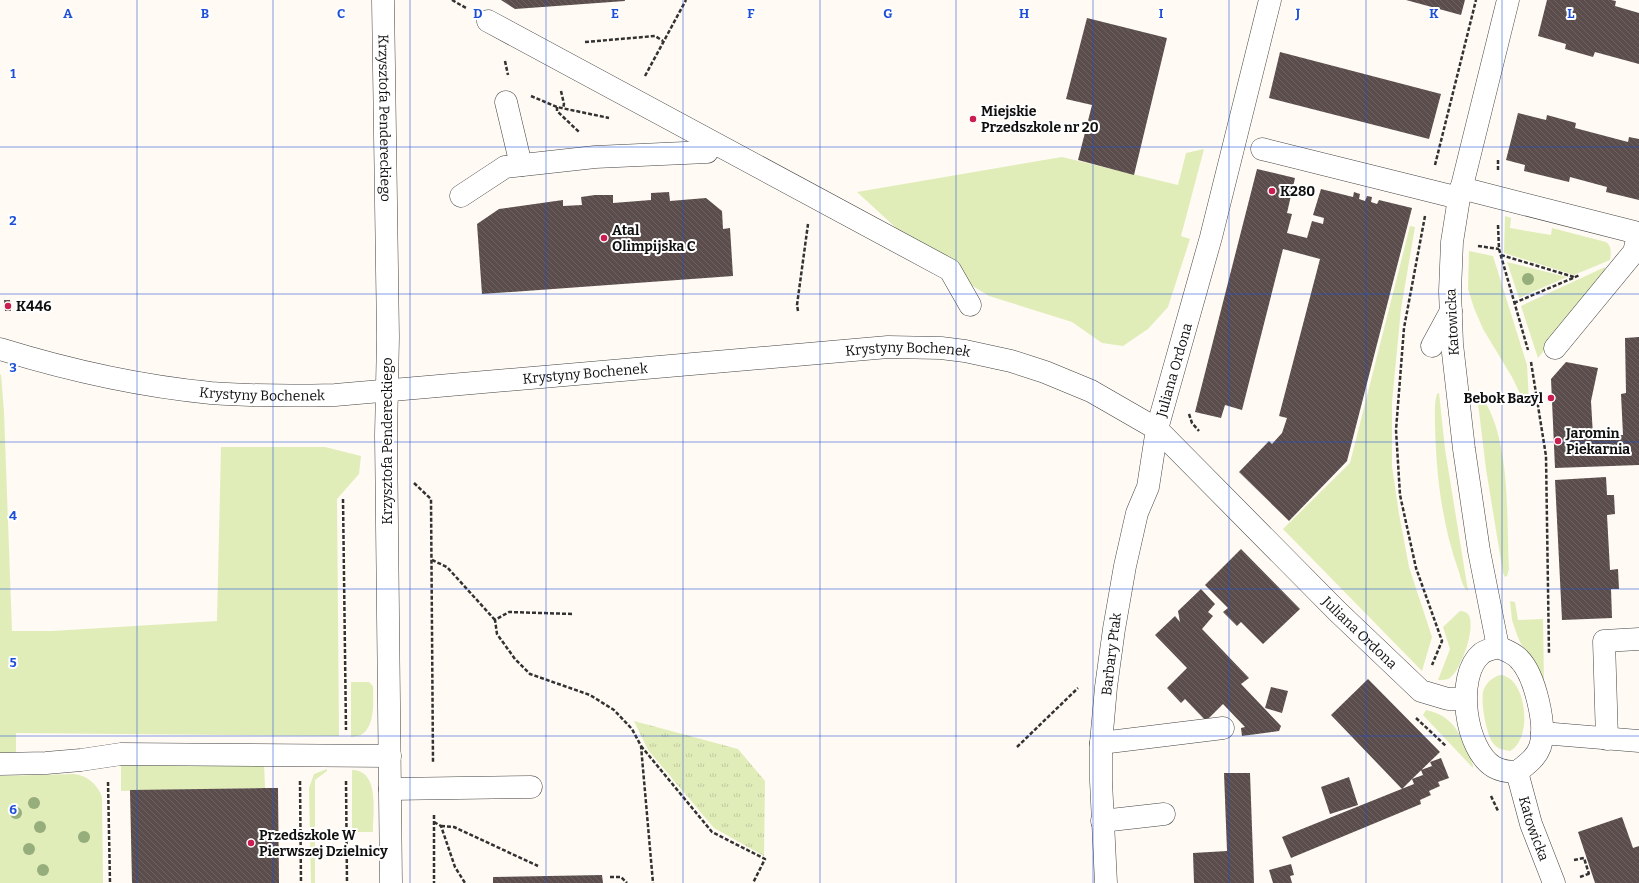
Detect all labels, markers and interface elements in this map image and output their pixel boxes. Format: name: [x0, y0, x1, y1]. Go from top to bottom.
text: A: [63, 6, 73, 21]
text: B: [201, 6, 209, 21]
text: C: [337, 6, 345, 21]
text: D: [473, 6, 483, 21]
text: E: [611, 6, 619, 21]
text: F: [747, 6, 755, 21]
text: G: [883, 6, 893, 21]
text: H: [1019, 6, 1029, 21]
text: I: [1159, 6, 1164, 21]
text: J: [1295, 6, 1301, 21]
text: K: [1429, 6, 1439, 21]
text: L: [1567, 6, 1575, 21]
street label: Krzysztofa Pendereckiego: [375, 34, 394, 202]
text: 1: [10, 66, 16, 81]
place label: Miejskie Przedszkole nr 20: [981, 103, 1099, 136]
marker: Miejskie Przedszkole nr 20: [968, 114, 978, 124]
place label: K280: [1280, 183, 1315, 200]
marker: K280: [1267, 186, 1277, 196]
text: 2: [9, 213, 17, 228]
place label: Atal Olimpijska C: [612, 222, 696, 255]
marker: Atal Olimpijska C: [599, 233, 609, 243]
street label: Katowicka: [1442, 288, 1463, 356]
place label: K446: [16, 298, 52, 315]
marker: K446: [3, 301, 13, 311]
street label: Juliana Ordona: [1153, 321, 1196, 420]
street label: Krystyny Bochenek: [845, 339, 972, 361]
street label: Krzysztofa Pendereckiego: [379, 357, 396, 525]
text: 3: [9, 360, 17, 375]
street label: Krystyny Bochenek: [522, 360, 648, 388]
street label: Krystyny Bochenek: [198, 384, 325, 405]
place label: Bebok Bazyl: [1463, 390, 1544, 407]
marker: Bebok Bazyl: [1546, 393, 1556, 403]
place label: Jaromin Piekarnia: [1565, 425, 1630, 458]
marker: Jaromin Piekarnia: [1553, 436, 1563, 446]
text: 4: [9, 508, 17, 523]
street label: Juliana Ordona: [1318, 592, 1401, 673]
street label: Barbary Ptak: [1098, 612, 1125, 696]
text: 5: [9, 655, 17, 670]
street label: Katowicka: [1515, 794, 1553, 864]
text: 6: [9, 802, 17, 817]
place label: Przedszkole W Pierwszej Dzielnicy: [259, 827, 388, 860]
marker: Przedszkole W Pierwszej Dzielnicy: [246, 838, 256, 848]

